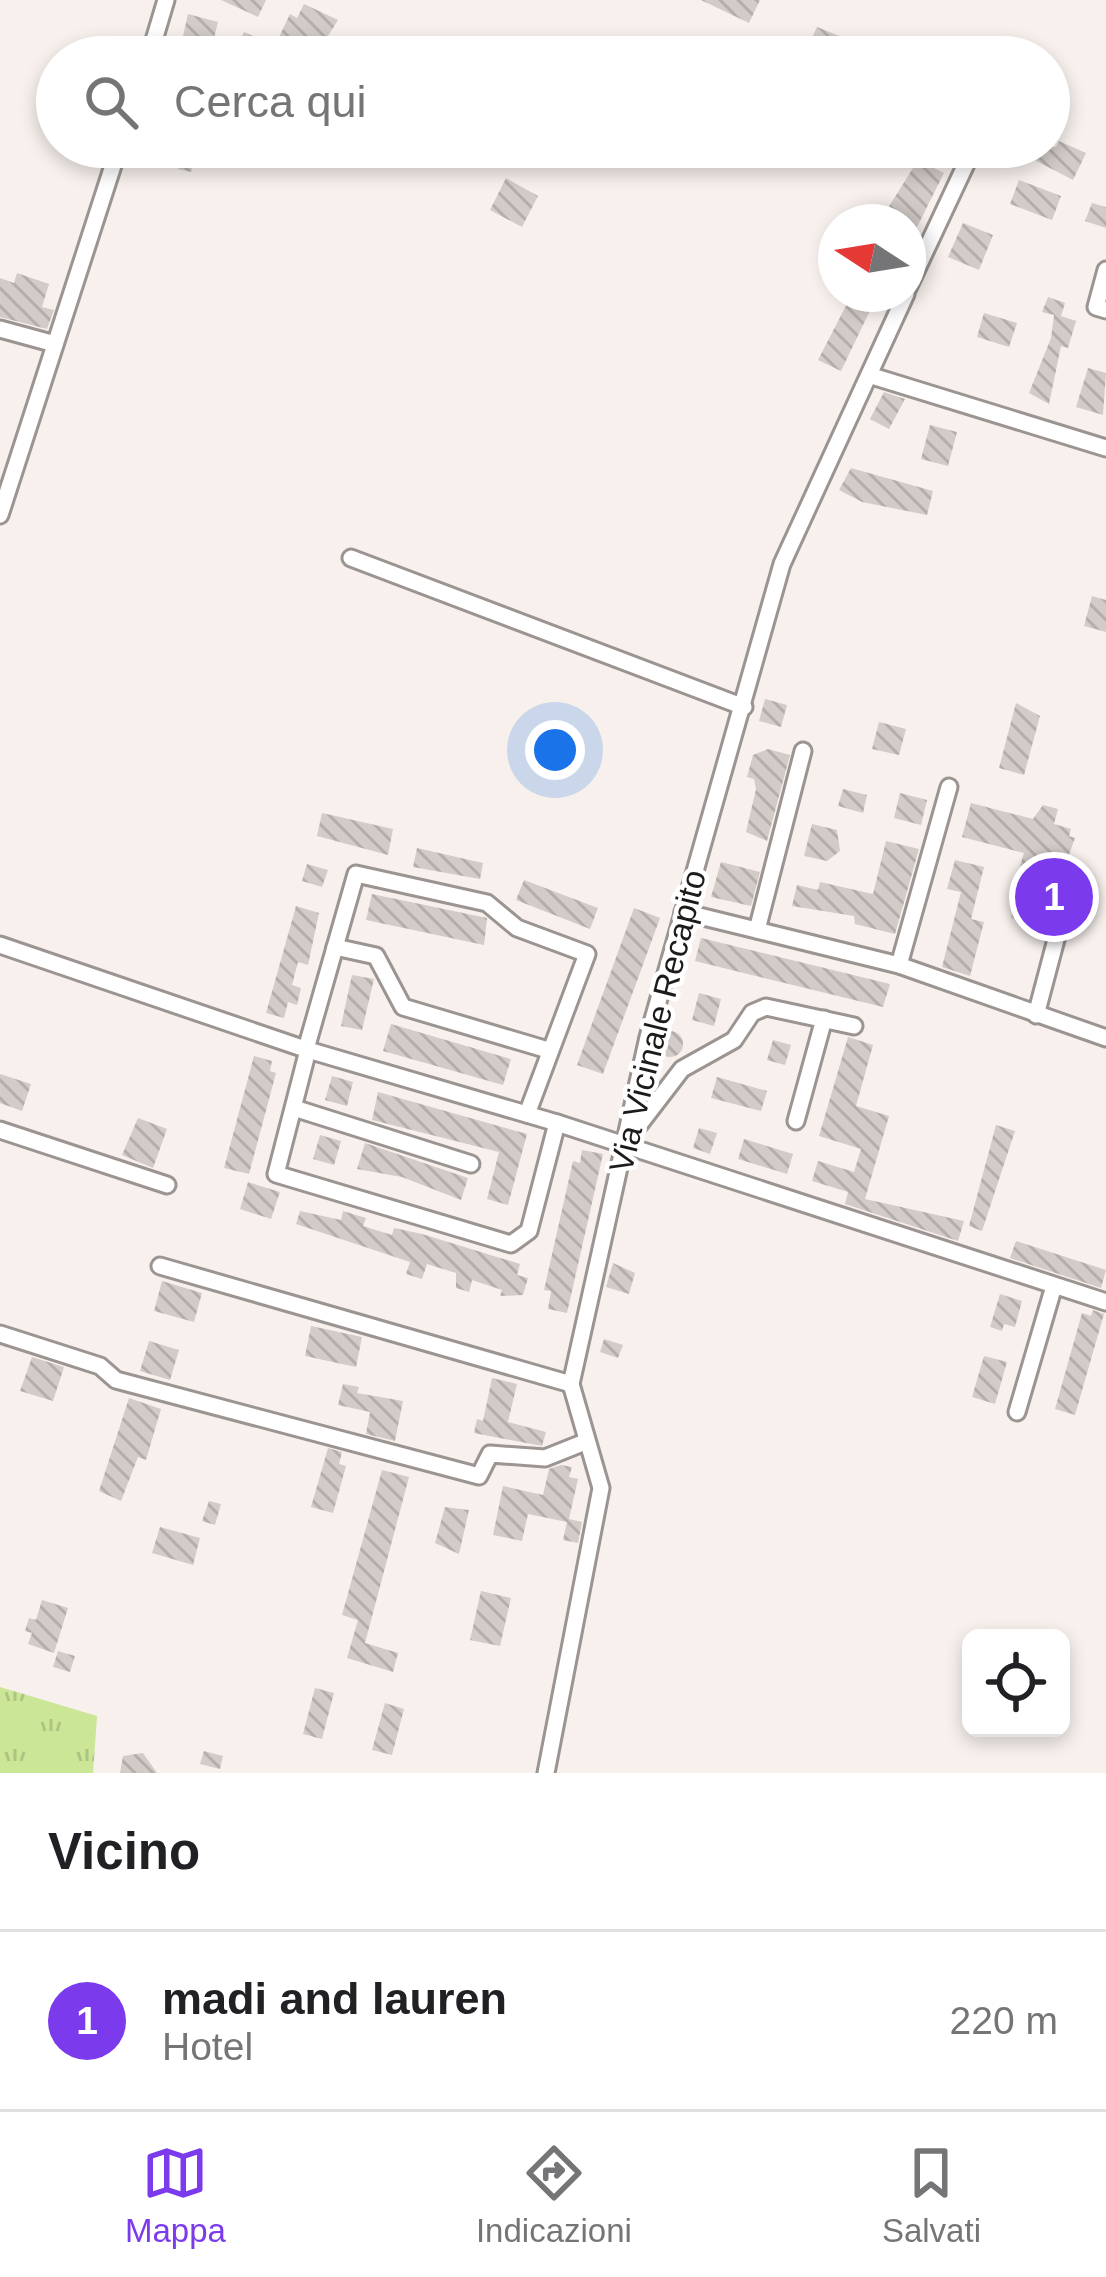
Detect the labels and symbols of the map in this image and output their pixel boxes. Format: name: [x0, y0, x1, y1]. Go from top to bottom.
north arrow: [818, 204, 926, 312]
your location: [525, 720, 585, 780]
pin: 1: [1015, 852, 1093, 942]
street label: Via Vicinale Recapito: [602, 866, 713, 1176]

